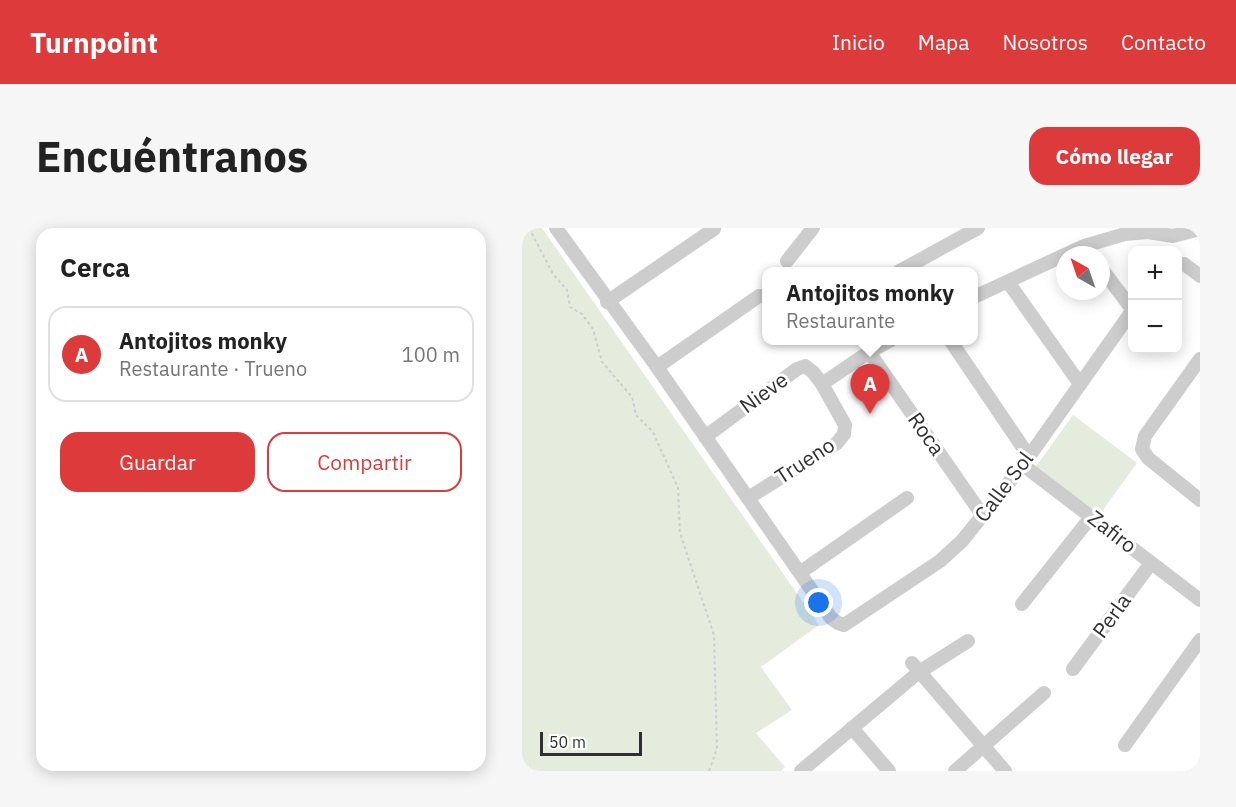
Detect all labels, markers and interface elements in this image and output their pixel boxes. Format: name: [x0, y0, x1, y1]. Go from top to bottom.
text: Turnpoint: [30, 24, 158, 61]
text: Inicio: [832, 28, 885, 56]
text: Mapa: [918, 28, 970, 56]
text: Nosotros: [1003, 28, 1088, 56]
text: Contacto: [1121, 28, 1206, 56]
button: Cómo llegar: [1029, 127, 1200, 185]
text: Encuéntranos: [36, 129, 308, 184]
north arrow: [1056, 246, 1110, 300]
map controls: [1128, 246, 1182, 354]
button: +: [1128, 246, 1182, 300]
text: Cerca: [60, 250, 130, 284]
popup: [762, 267, 978, 345]
text: Antojitos monky: [786, 278, 954, 307]
button: −: [1128, 300, 1182, 354]
text: Restaurante: [786, 307, 895, 334]
text: Antojitos monky: [119, 326, 287, 355]
text: A: [75, 341, 88, 368]
text: 100 m: [402, 341, 460, 368]
text: Restaurante · Trueno: [119, 355, 307, 382]
pin: A: [850, 364, 890, 414]
street label: Nieve: [734, 365, 793, 419]
street label: Roca: [902, 406, 952, 461]
street label: Trueno: [769, 430, 840, 490]
button: Guardar: [60, 432, 255, 492]
button: Compartir: [267, 432, 462, 492]
street label: Calle Sol: [967, 445, 1039, 527]
street label: Zafiro: [1082, 503, 1143, 559]
your location: [804, 588, 833, 617]
street label: Perla: [1086, 588, 1137, 643]
scale bar: [540, 729, 642, 756]
text: 50 m: [549, 732, 586, 752]

